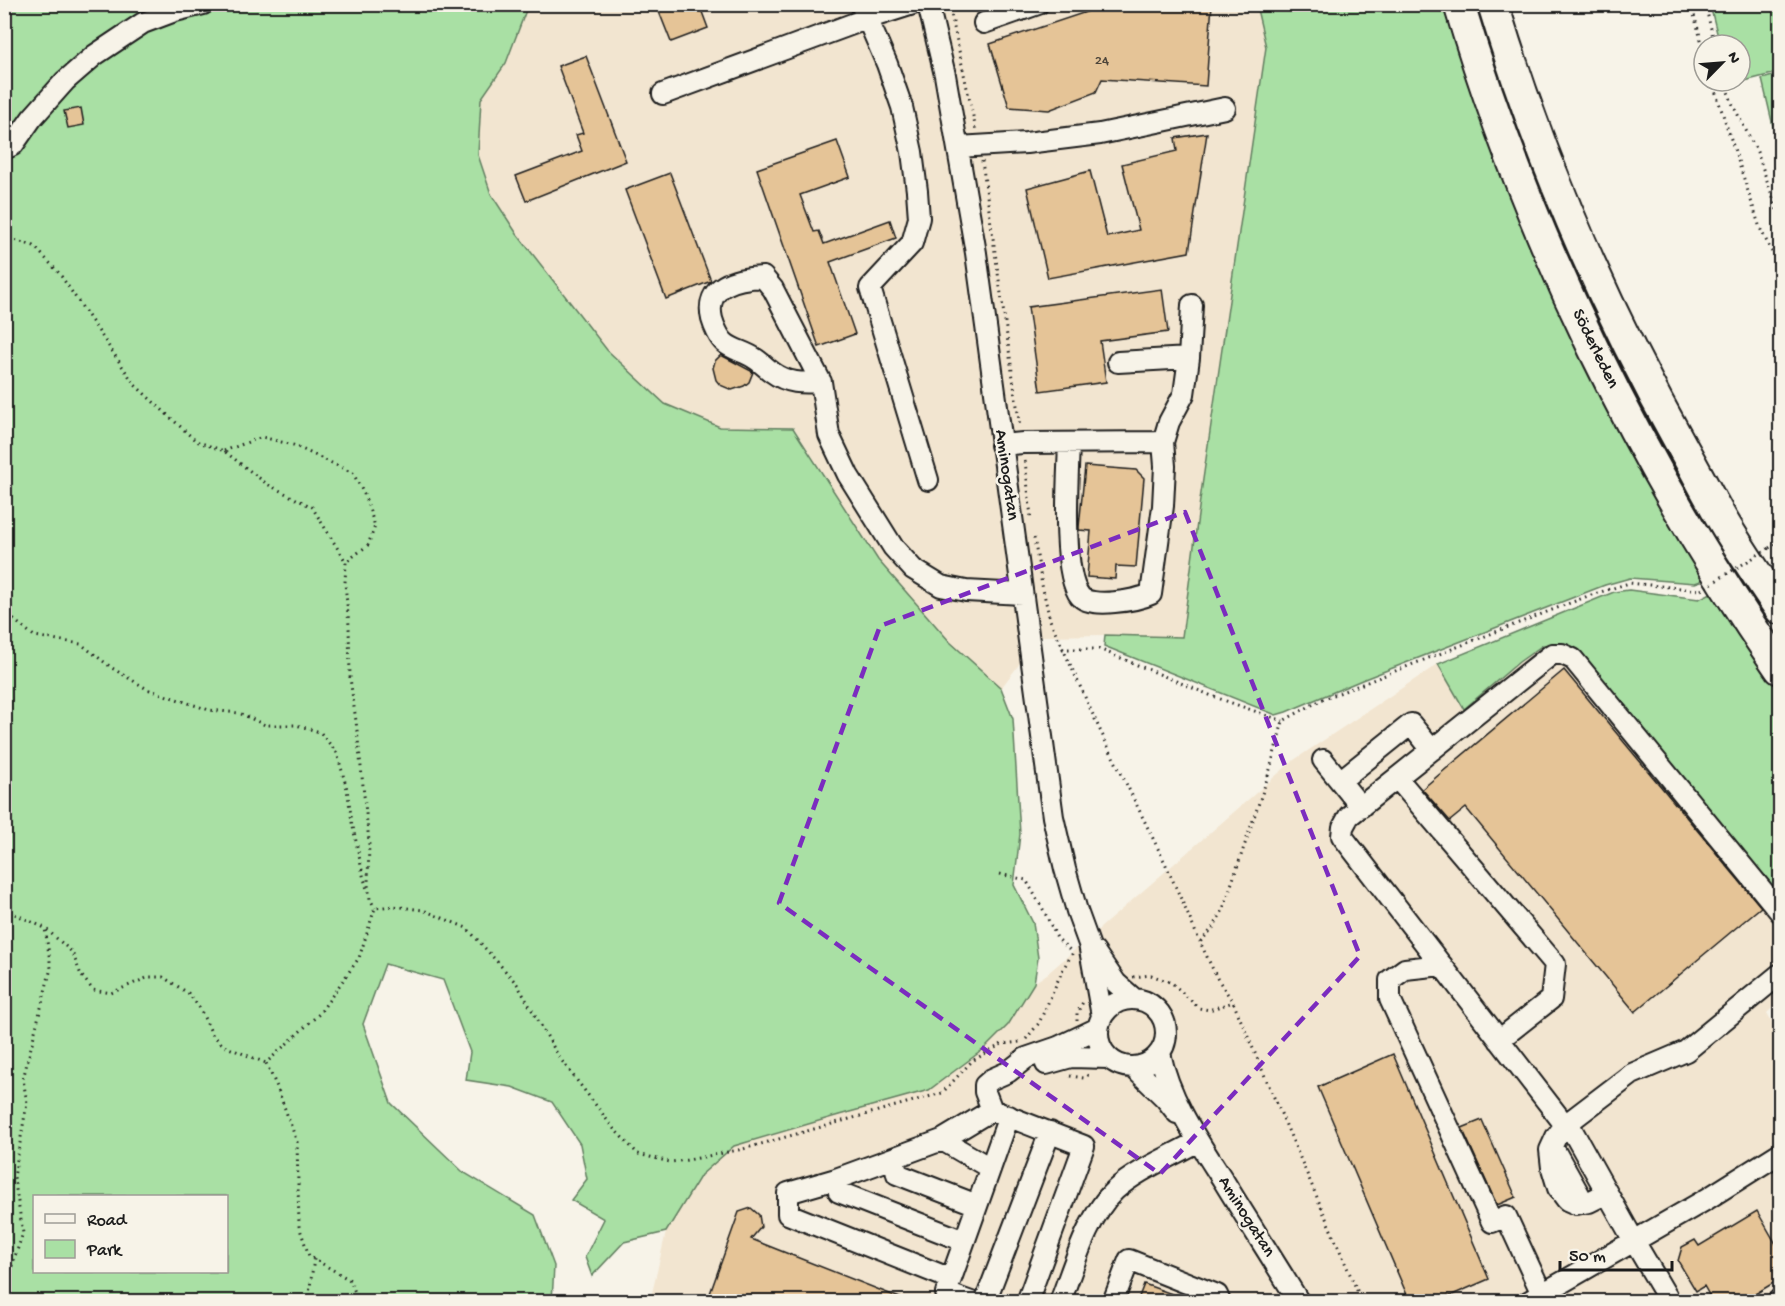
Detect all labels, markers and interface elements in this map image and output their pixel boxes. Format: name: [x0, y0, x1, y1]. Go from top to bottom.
north arrow: [1692, 33, 1752, 93]
text: N: [1722, 49, 1743, 67]
house number: 24: [1095, 52, 1109, 70]
street label: Söderleden: [1567, 306, 1623, 392]
street label: Aminogatan: [989, 428, 1023, 522]
street label: Aminogatan: [1213, 1173, 1279, 1262]
legend: [33, 1195, 228, 1273]
text: Road: [87, 1211, 128, 1232]
scale bar: [1560, 1234, 1672, 1272]
text: Park: [86, 1241, 123, 1262]
text: 50 m: [1569, 1247, 1606, 1268]

